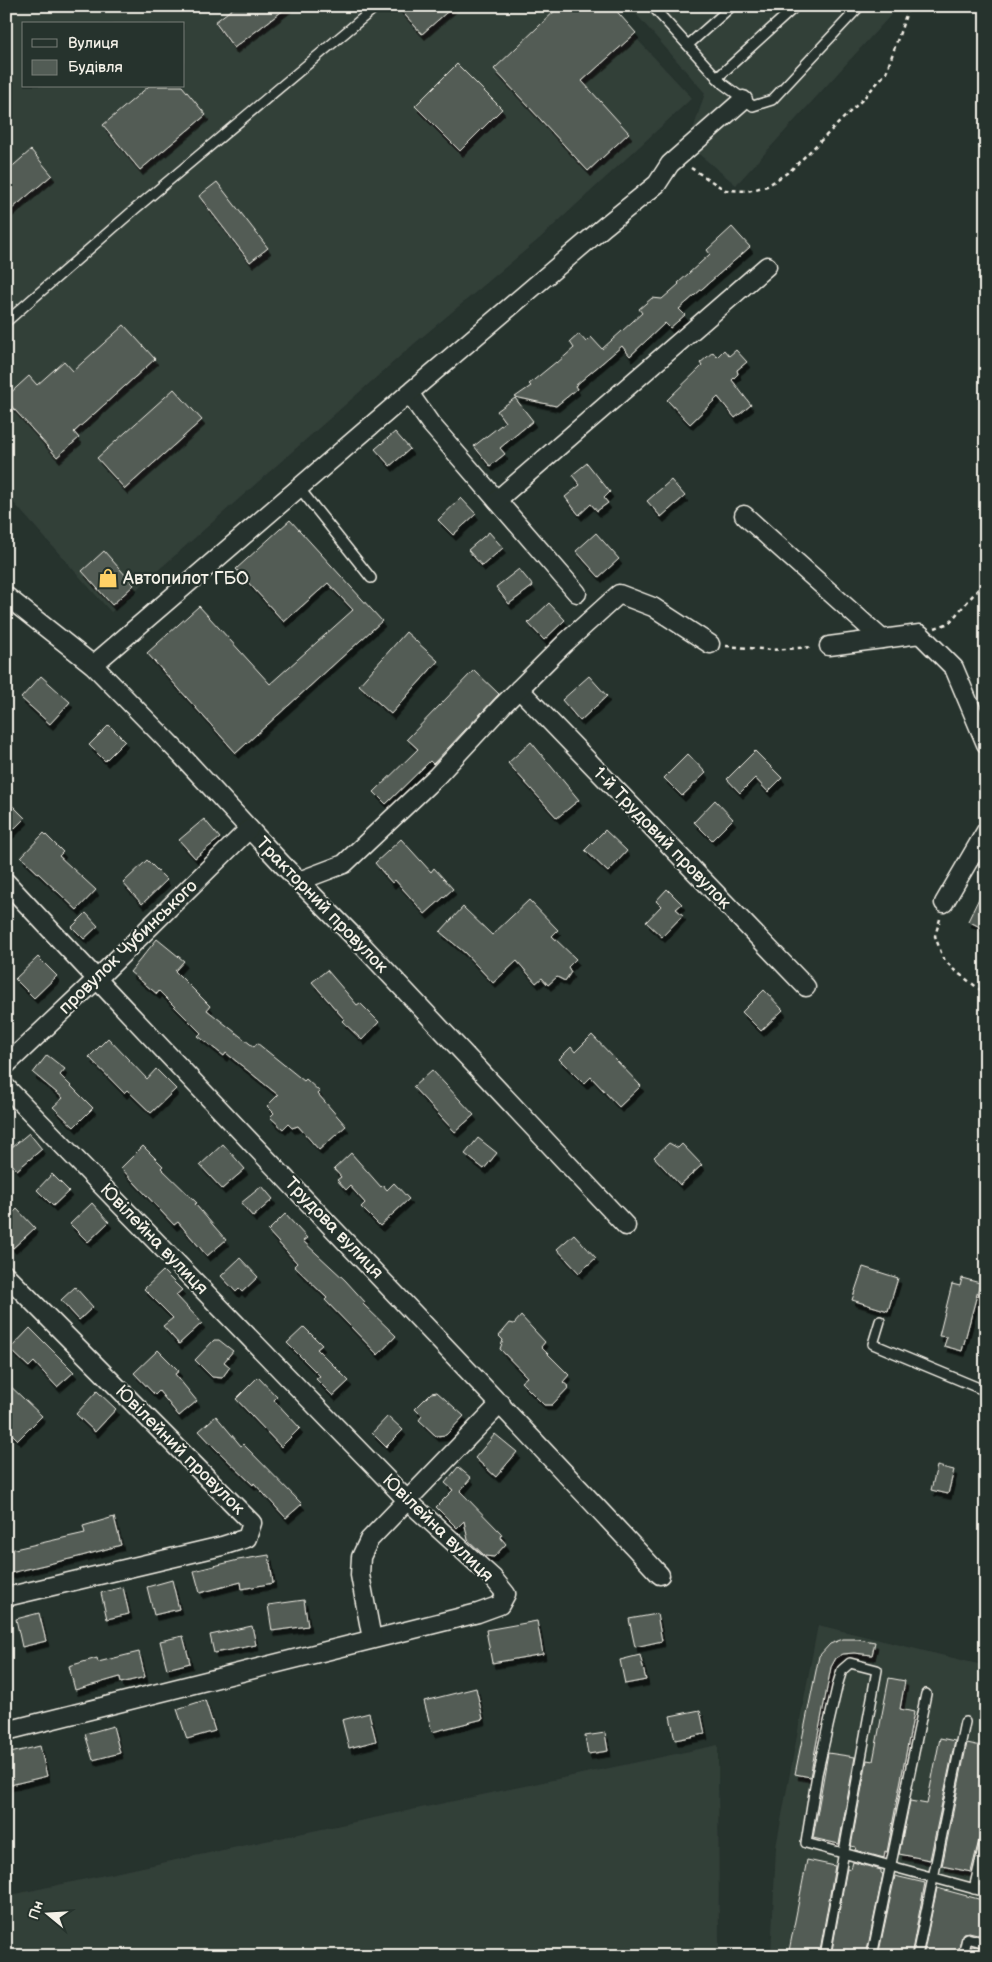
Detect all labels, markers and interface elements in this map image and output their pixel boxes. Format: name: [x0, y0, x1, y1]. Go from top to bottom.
legend: [22, 22, 185, 88]
text: Вулиця: [68, 34, 119, 53]
text: Будівля: [68, 58, 123, 77]
shop icon: Автопилот ГБО: [97, 567, 119, 589]
place label: Автопилот ГБО: [122, 568, 249, 589]
street label: 1-й Трудовий провулок: [589, 763, 736, 914]
street label: Тракторний провулок: [252, 833, 393, 978]
street label: провулок Чубинського: [54, 875, 202, 1019]
street label: Трудова вулиця: [280, 1173, 388, 1283]
street label: Ювілейна вулиця: [96, 1179, 212, 1299]
street label: Ювілейний провулок: [111, 1381, 249, 1519]
street label: Ювілейна вулиця: [378, 1470, 498, 1586]
north arrow: [22, 1890, 72, 1940]
text: Пн: [25, 1899, 47, 1922]

